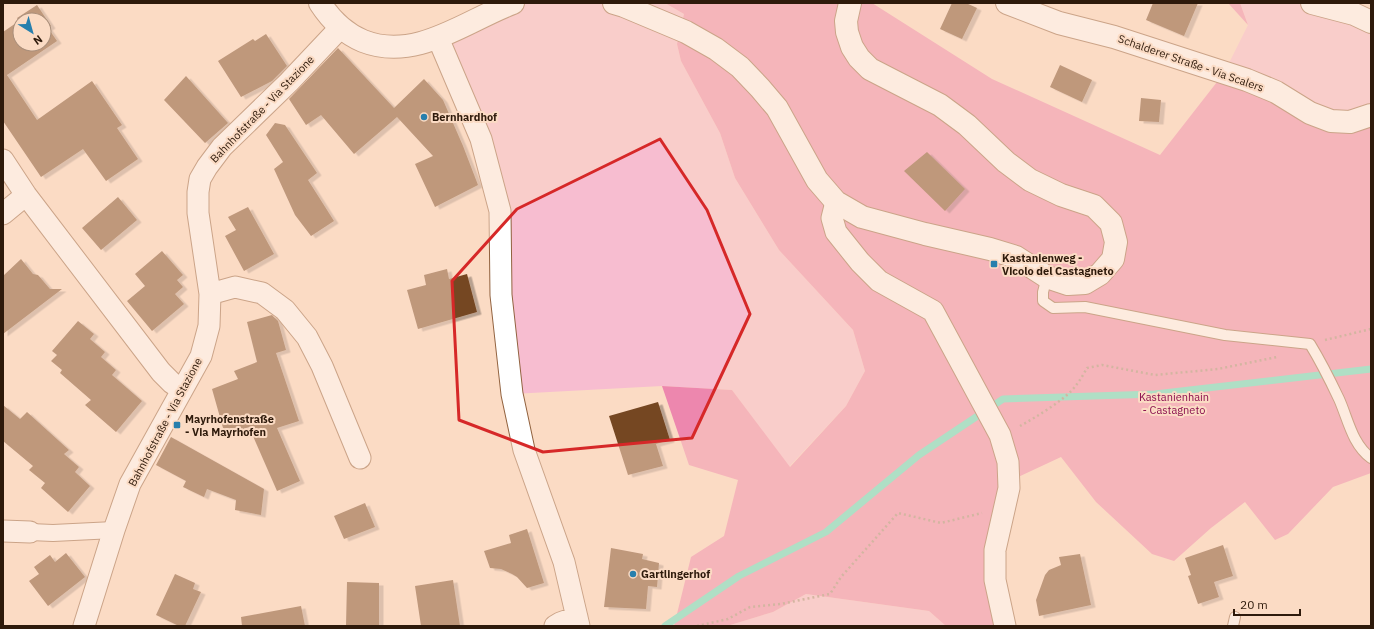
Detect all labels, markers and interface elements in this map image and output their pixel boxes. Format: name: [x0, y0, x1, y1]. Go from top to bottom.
north arrow: [12, 12, 52, 52]
street label: Schalderer Straße - Via Scalers: [1116, 31, 1266, 95]
text: N: [31, 32, 45, 48]
street label: Bahnhofstraße - Via Stazione: [207, 53, 317, 165]
place label: Bernhardhof: [432, 110, 497, 124]
marker: Bernhardhof: [419, 112, 429, 122]
place label: Kastanienweg - Vicolo del Castagneto: [1002, 251, 1114, 278]
marker: Kastanienweg - Vicolo del Castagneto: [989, 259, 999, 269]
street label: Bahnhofstraße - Via Stazione: [125, 355, 205, 489]
park label: Kastanienhain - Castagneto: [1139, 390, 1209, 417]
place label: Mayrhofenstraße - Via Mayrhofen: [185, 412, 274, 439]
marker: Mayrhofenstraße - Via Mayrhofen: [172, 420, 182, 430]
place label: Gartlingerhof: [641, 567, 710, 581]
marker: Gartlingerhof: [628, 569, 638, 579]
scale bar: [1234, 591, 1300, 617]
text: 20 m: [1240, 597, 1268, 612]

